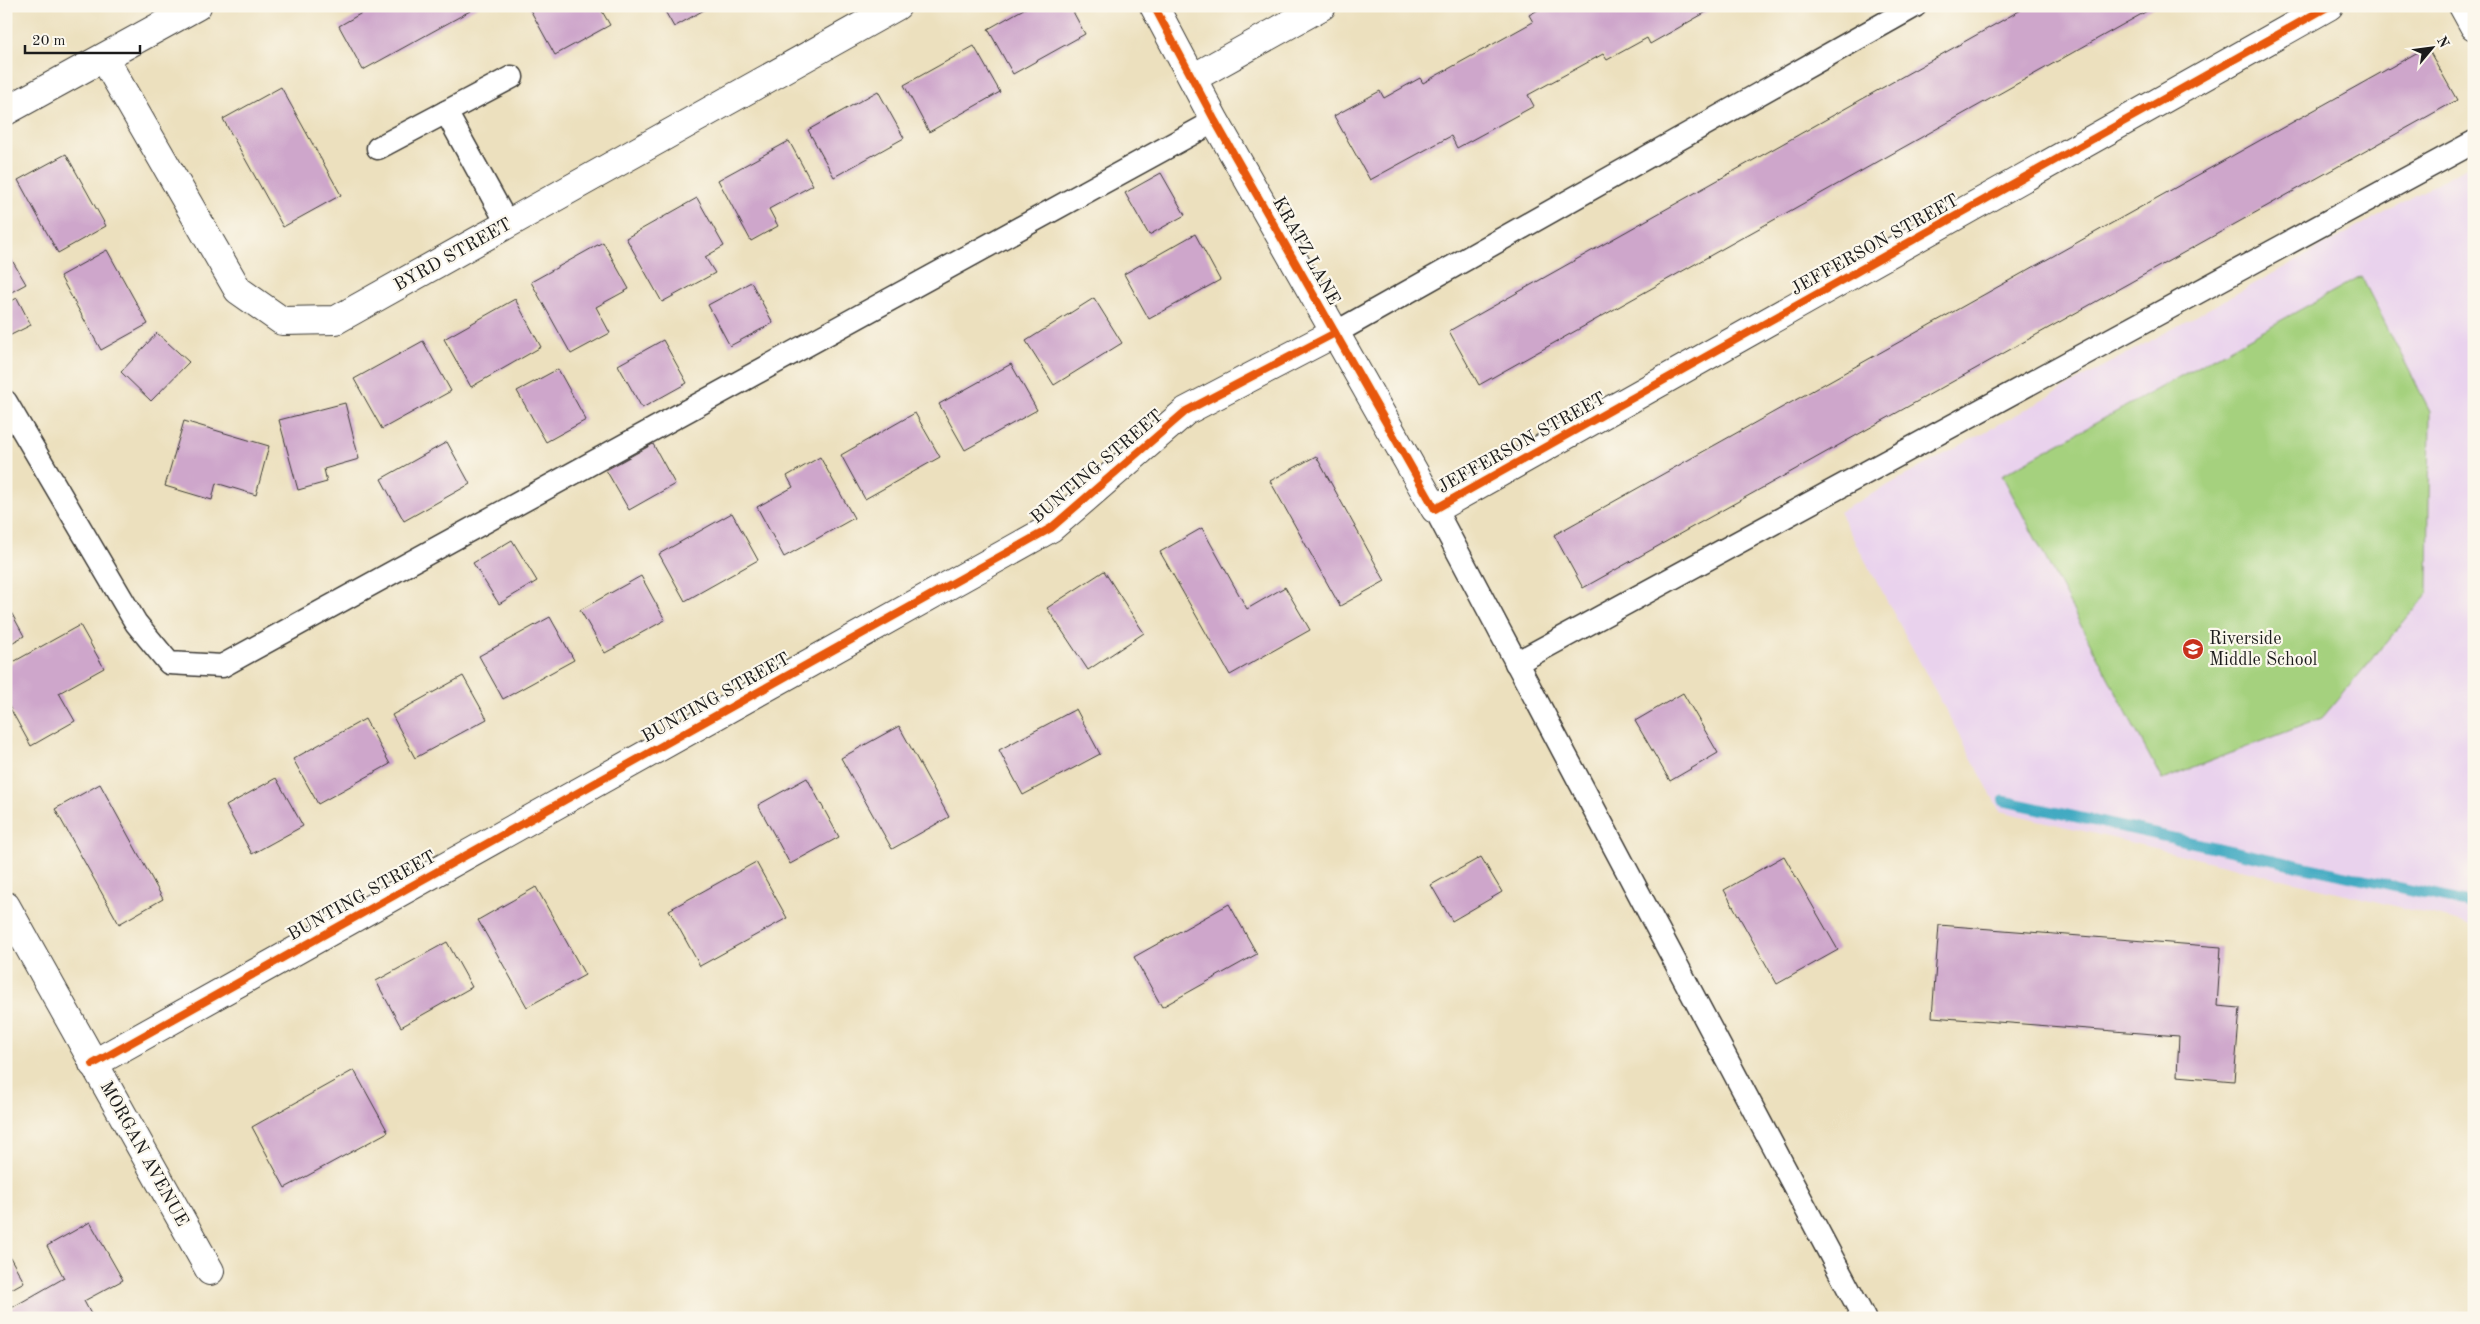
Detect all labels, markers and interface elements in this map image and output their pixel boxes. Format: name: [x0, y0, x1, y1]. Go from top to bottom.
scale bar: [25, 22, 140, 54]
north arrow: [2408, 22, 2458, 72]
text: 20 m: [32, 34, 66, 49]
text: N: [2434, 34, 2451, 51]
street label: JEFFERSON STREET: [1788, 191, 1962, 299]
street label: KRATZ LANE: [1269, 194, 1343, 308]
street label: BYRD STREET: [391, 215, 515, 295]
street label: JEFFERSON STREET: [1435, 389, 1609, 497]
street label: BUNTING STREET: [1028, 407, 1166, 527]
place label: Riverside Middle School: [2209, 630, 2318, 669]
school or university icon: Riverside Middle School: [2181, 637, 2205, 661]
street label: BUNTING STREET: [639, 650, 793, 746]
street label: BUNTING STREET: [285, 848, 439, 944]
street label: MORGAN AVENUE: [97, 1078, 191, 1230]

